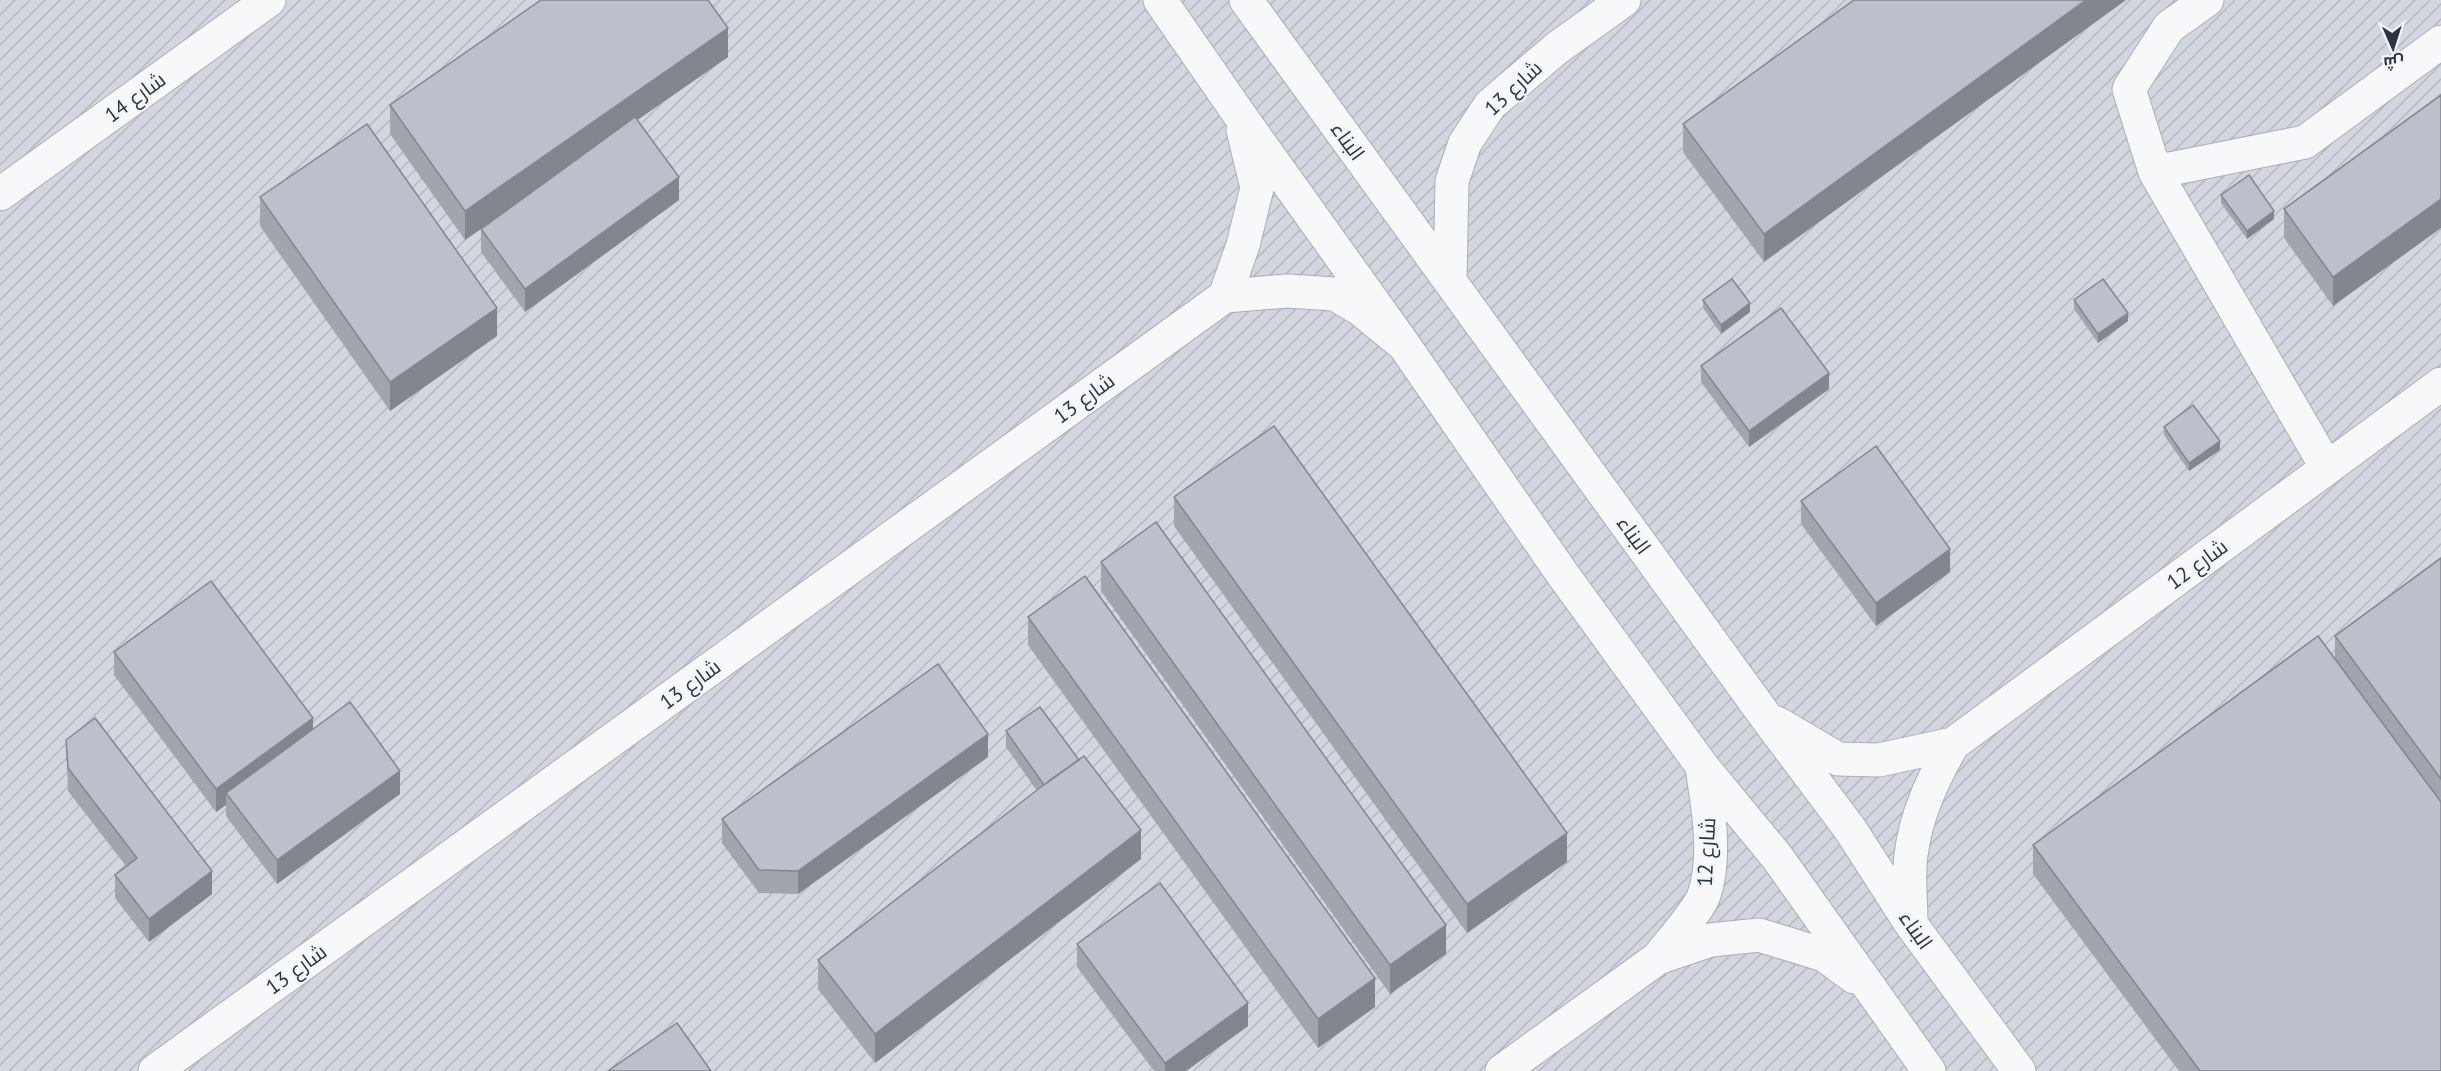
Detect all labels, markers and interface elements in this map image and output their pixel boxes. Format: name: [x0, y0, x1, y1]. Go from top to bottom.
north arrow: [2363, 18, 2423, 78]
text: ش: [2383, 52, 2405, 74]
street label: شارع 13: [1478, 55, 1548, 122]
street label: شارع 14: [99, 66, 172, 129]
street label: البناء: [1325, 116, 1371, 166]
street label: شارع 13: [1048, 367, 1121, 430]
street label: البناء: [1611, 510, 1657, 560]
street label: شارع 12: [2161, 533, 2234, 596]
street label: شارع 13: [654, 653, 727, 716]
street label: شارع 12: [1691, 817, 1722, 887]
street label: البناء: [1893, 905, 1939, 955]
street label: شارع 13: [260, 938, 333, 1001]

